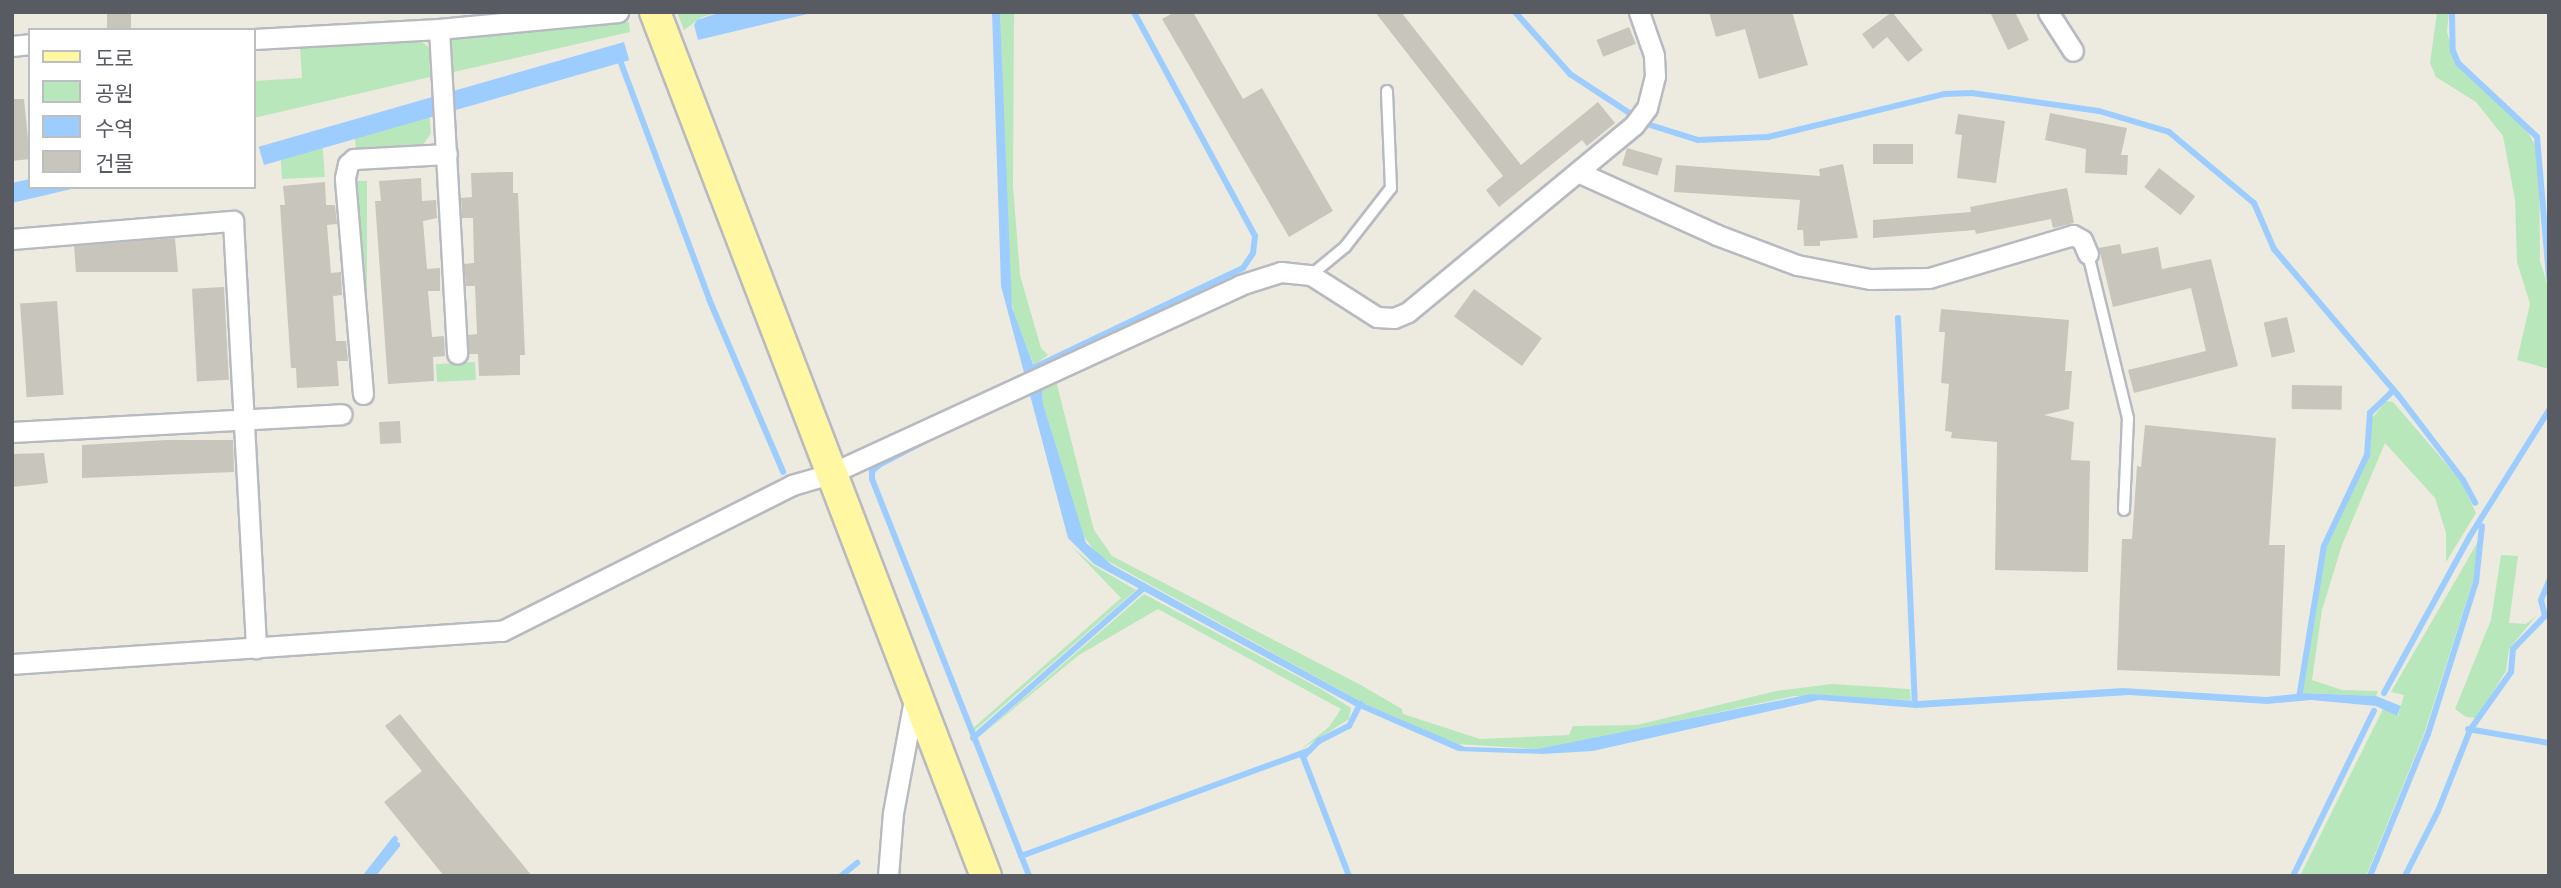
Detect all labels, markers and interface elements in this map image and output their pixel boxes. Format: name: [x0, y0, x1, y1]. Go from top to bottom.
legend: [28, 28, 256, 189]
text: 도로: [95, 47, 134, 70]
text: 공원: [95, 82, 134, 105]
text: 수역: [95, 117, 134, 140]
text: 건물: [95, 152, 134, 175]

